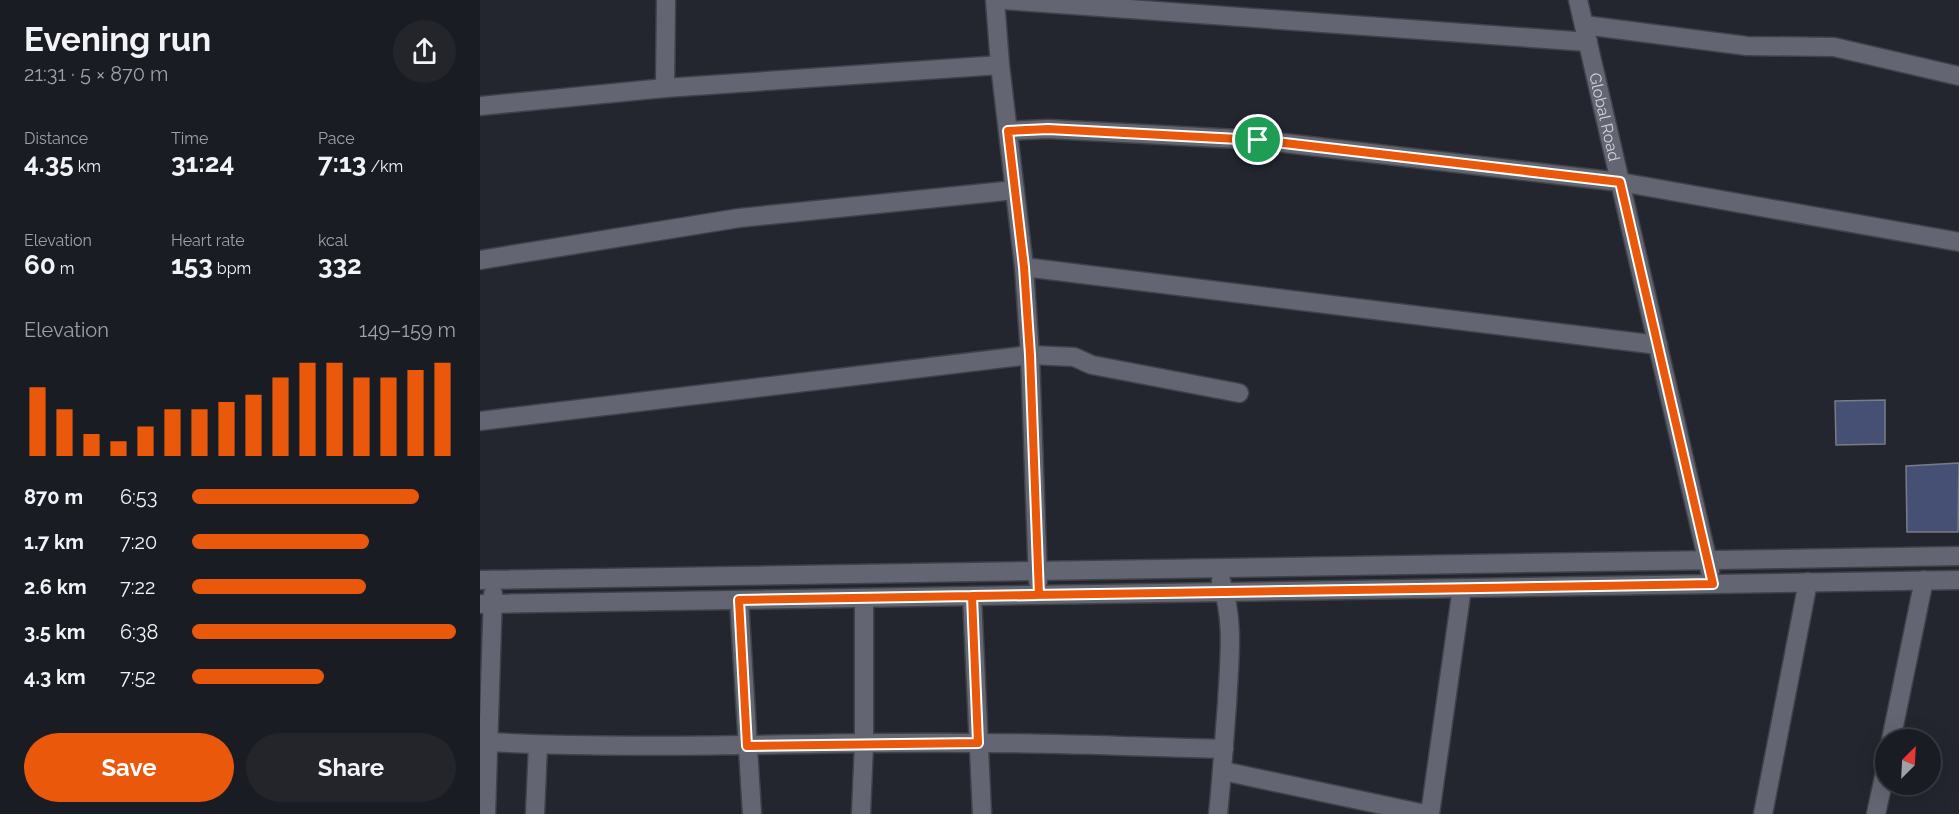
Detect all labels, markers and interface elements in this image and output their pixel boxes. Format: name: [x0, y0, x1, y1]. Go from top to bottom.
text: Evening run: [24, 20, 211, 59]
button: share: [393, 20, 456, 83]
text: 21:31 · 5 × 870 m: [24, 62, 168, 86]
street label: Global Road: [1585, 71, 1624, 163]
pin: [1232, 114, 1283, 165]
icon: arrive: [1241, 123, 1274, 156]
text: Distance: [24, 129, 88, 148]
text: Time: [171, 129, 208, 148]
text: Pace: [318, 129, 355, 148]
text: 4.35: [24, 148, 74, 178]
text: 31:24: [171, 148, 234, 178]
text: 7:13: [318, 148, 366, 178]
text: km: [74, 157, 101, 176]
text: /km: [366, 157, 403, 176]
text: Elevation: [24, 231, 92, 250]
text: Heart rate: [171, 231, 245, 250]
text: kcal: [318, 231, 348, 250]
text: 60: [24, 250, 56, 280]
text: 153: [171, 250, 213, 280]
text: 332: [318, 250, 362, 280]
text: m: [56, 259, 75, 278]
text: bpm: [213, 259, 251, 278]
text: Elevation: [24, 318, 109, 342]
text: 149–159 m: [359, 318, 456, 342]
text: 870 m: [24, 485, 83, 509]
text: 6:53: [120, 485, 157, 509]
text: 1.7 km: [24, 530, 84, 554]
text: 7:20: [120, 530, 157, 554]
text: 2.6 km: [24, 575, 87, 599]
text: 7:22: [120, 575, 155, 599]
text: 3.5 km: [24, 620, 85, 644]
text: 6:38: [120, 620, 158, 644]
text: 4.3 km: [24, 665, 86, 689]
text: 7:52: [120, 665, 156, 689]
north arrow: [1875, 729, 1941, 795]
map controls: [1875, 729, 1941, 795]
button: Save: [24, 733, 234, 802]
button: Share: [246, 733, 456, 802]

